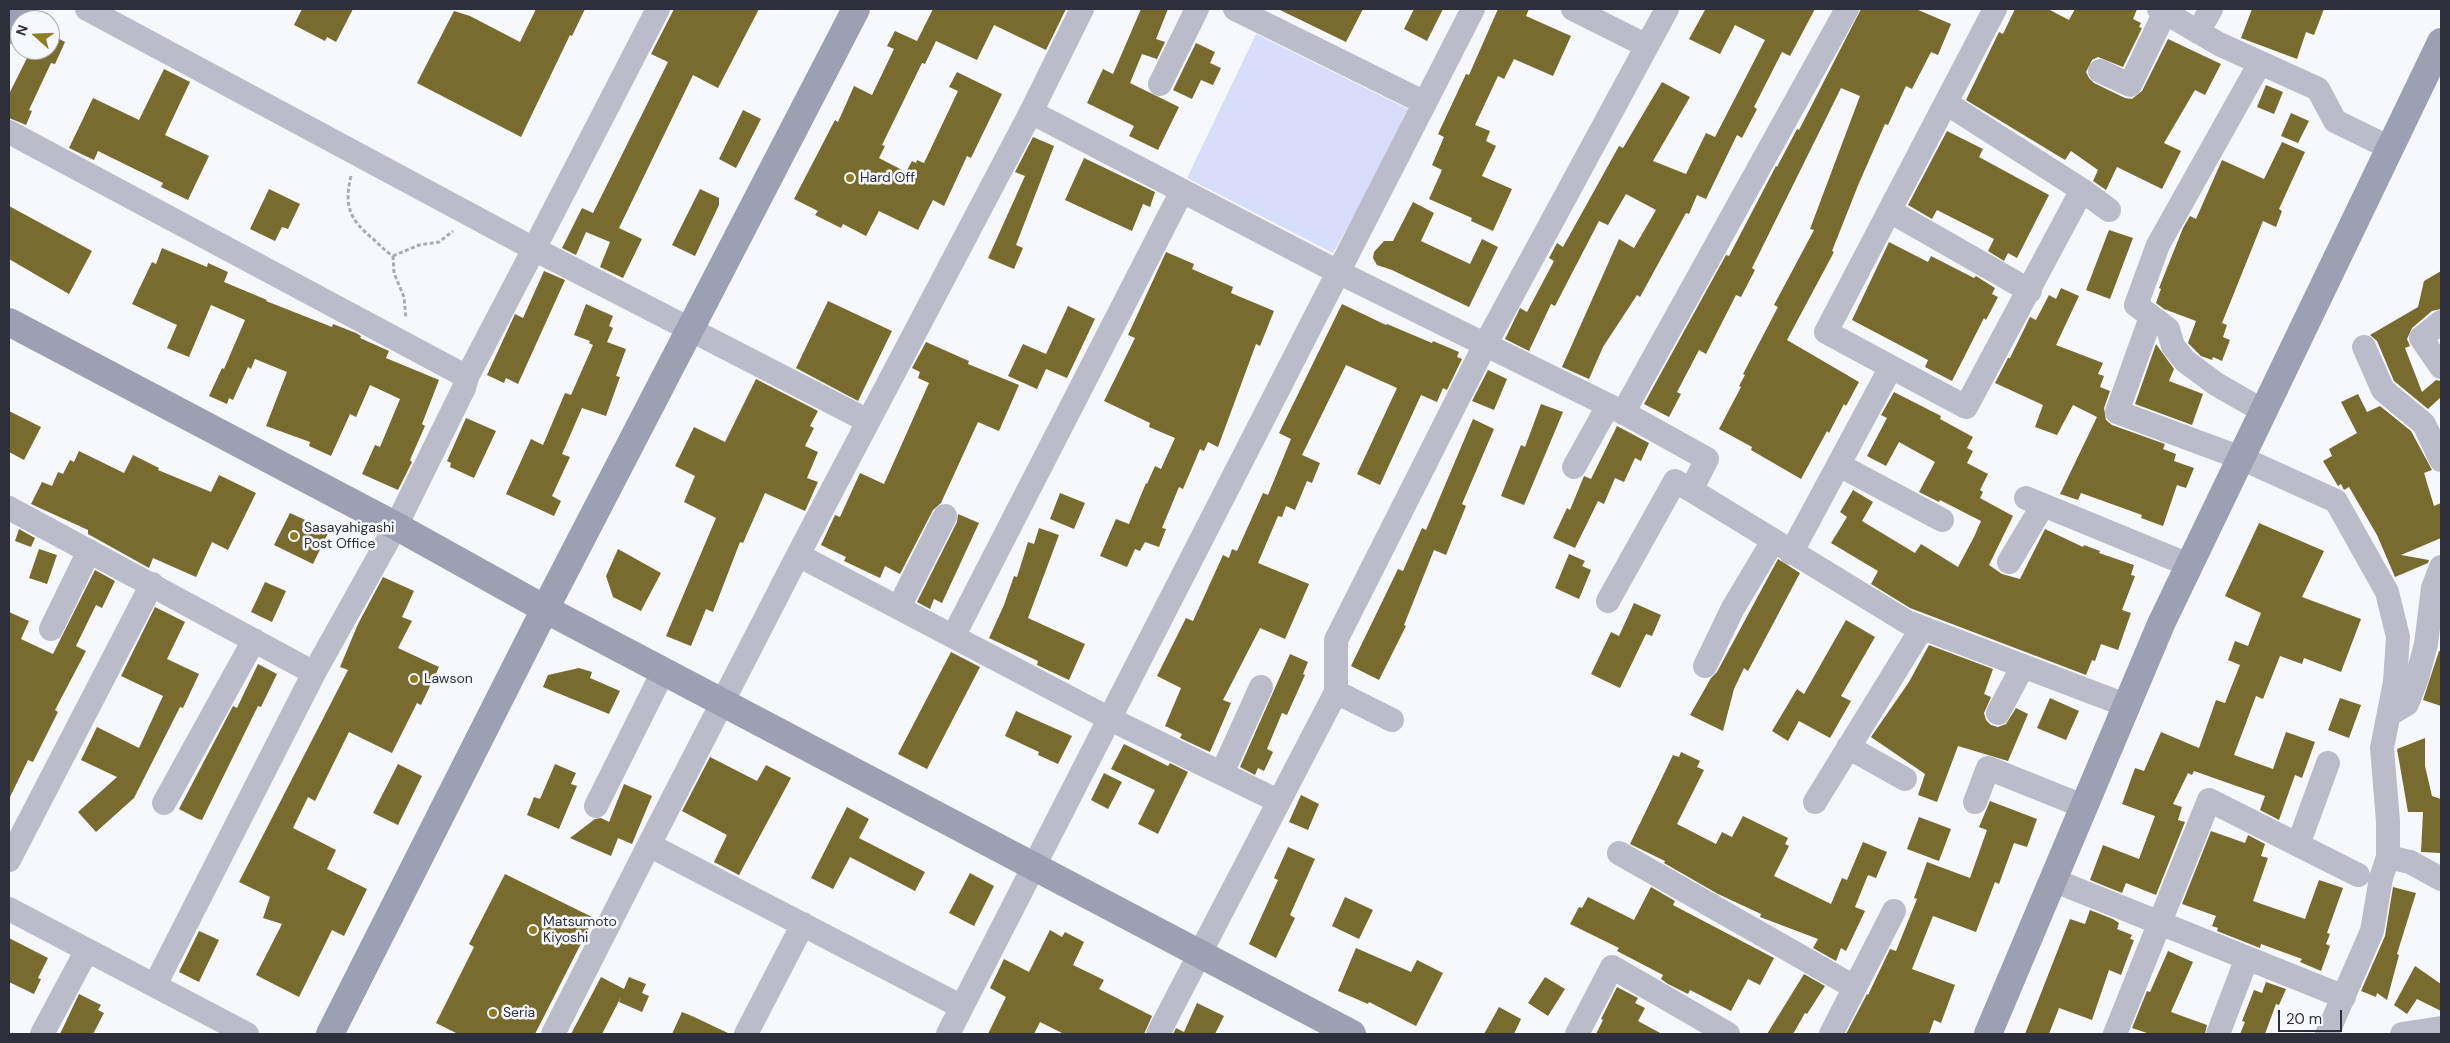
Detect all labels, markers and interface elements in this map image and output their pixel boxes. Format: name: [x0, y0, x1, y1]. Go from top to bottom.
north arrow: [10, 10, 60, 60]
text: N: [12, 22, 32, 38]
place label: Hard Off: [860, 170, 915, 186]
marker: Hard Off: [844, 172, 856, 184]
place label: Sasayahigashi Post Office: [304, 520, 394, 552]
marker: Sasayahigashi Post Office: [288, 530, 300, 542]
place label: Lawson: [424, 671, 473, 687]
marker: Lawson: [408, 673, 420, 685]
place label: Matsumoto Kiyoshi: [543, 914, 617, 946]
marker: Matsumoto Kiyoshi: [527, 924, 539, 936]
scale bar: [2280, 1000, 2344, 1032]
place label: Seria: [503, 1005, 535, 1021]
marker: Seria: [487, 1007, 499, 1019]
text: 20 m: [2286, 1009, 2322, 1029]

